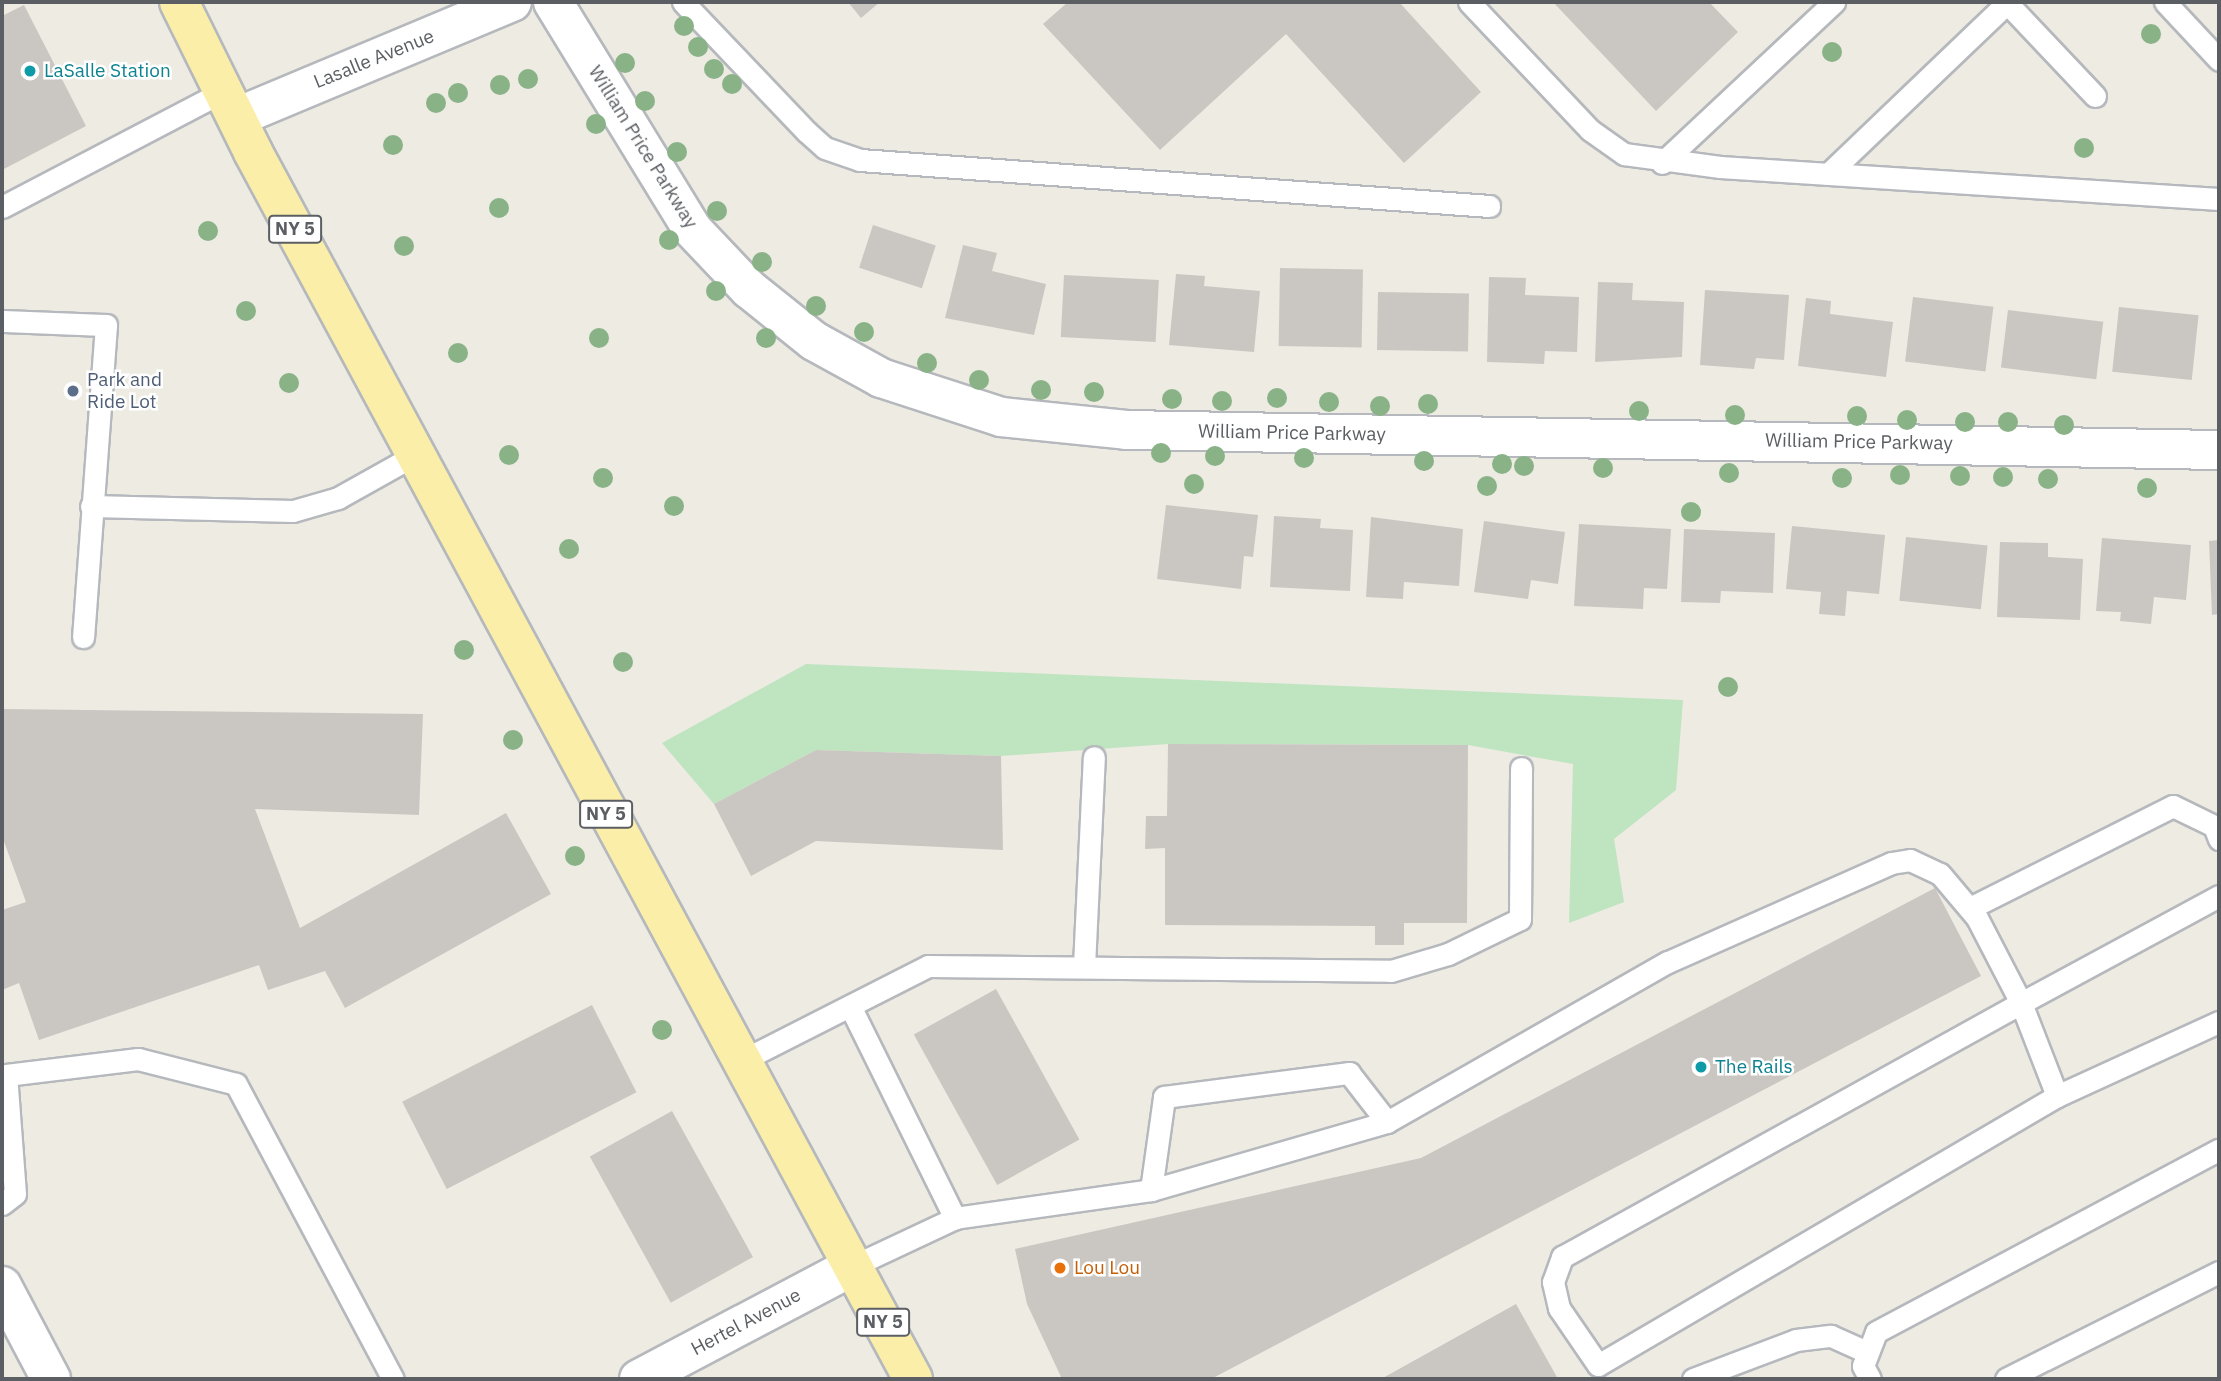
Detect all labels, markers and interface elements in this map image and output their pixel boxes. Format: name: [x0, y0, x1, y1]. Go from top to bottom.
street label: Lasalle Avenue: [311, 25, 437, 93]
place label: LaSalle Station: [44, 60, 171, 82]
street label: William Price Parkway: [584, 61, 702, 233]
marker: LaSalle Station: [22, 63, 38, 79]
road number: NY 5: [267, 214, 323, 244]
place label: Park and Ride Lot: [87, 369, 162, 413]
marker: Park and Ride Lot: [65, 383, 81, 399]
street label: William Price Parkway: [1198, 420, 1386, 446]
street label: William Price Parkway: [1765, 429, 1953, 455]
road number: NY 5: [578, 800, 634, 828]
place label: The Rails: [1715, 1056, 1793, 1078]
marker: The Rails: [1693, 1059, 1709, 1075]
place label: Lou Lou: [1074, 1257, 1140, 1279]
marker: Lou Lou: [1052, 1260, 1068, 1276]
street label: Hertel Avenue: [687, 1284, 805, 1360]
road number: NY 5: [855, 1308, 911, 1336]

